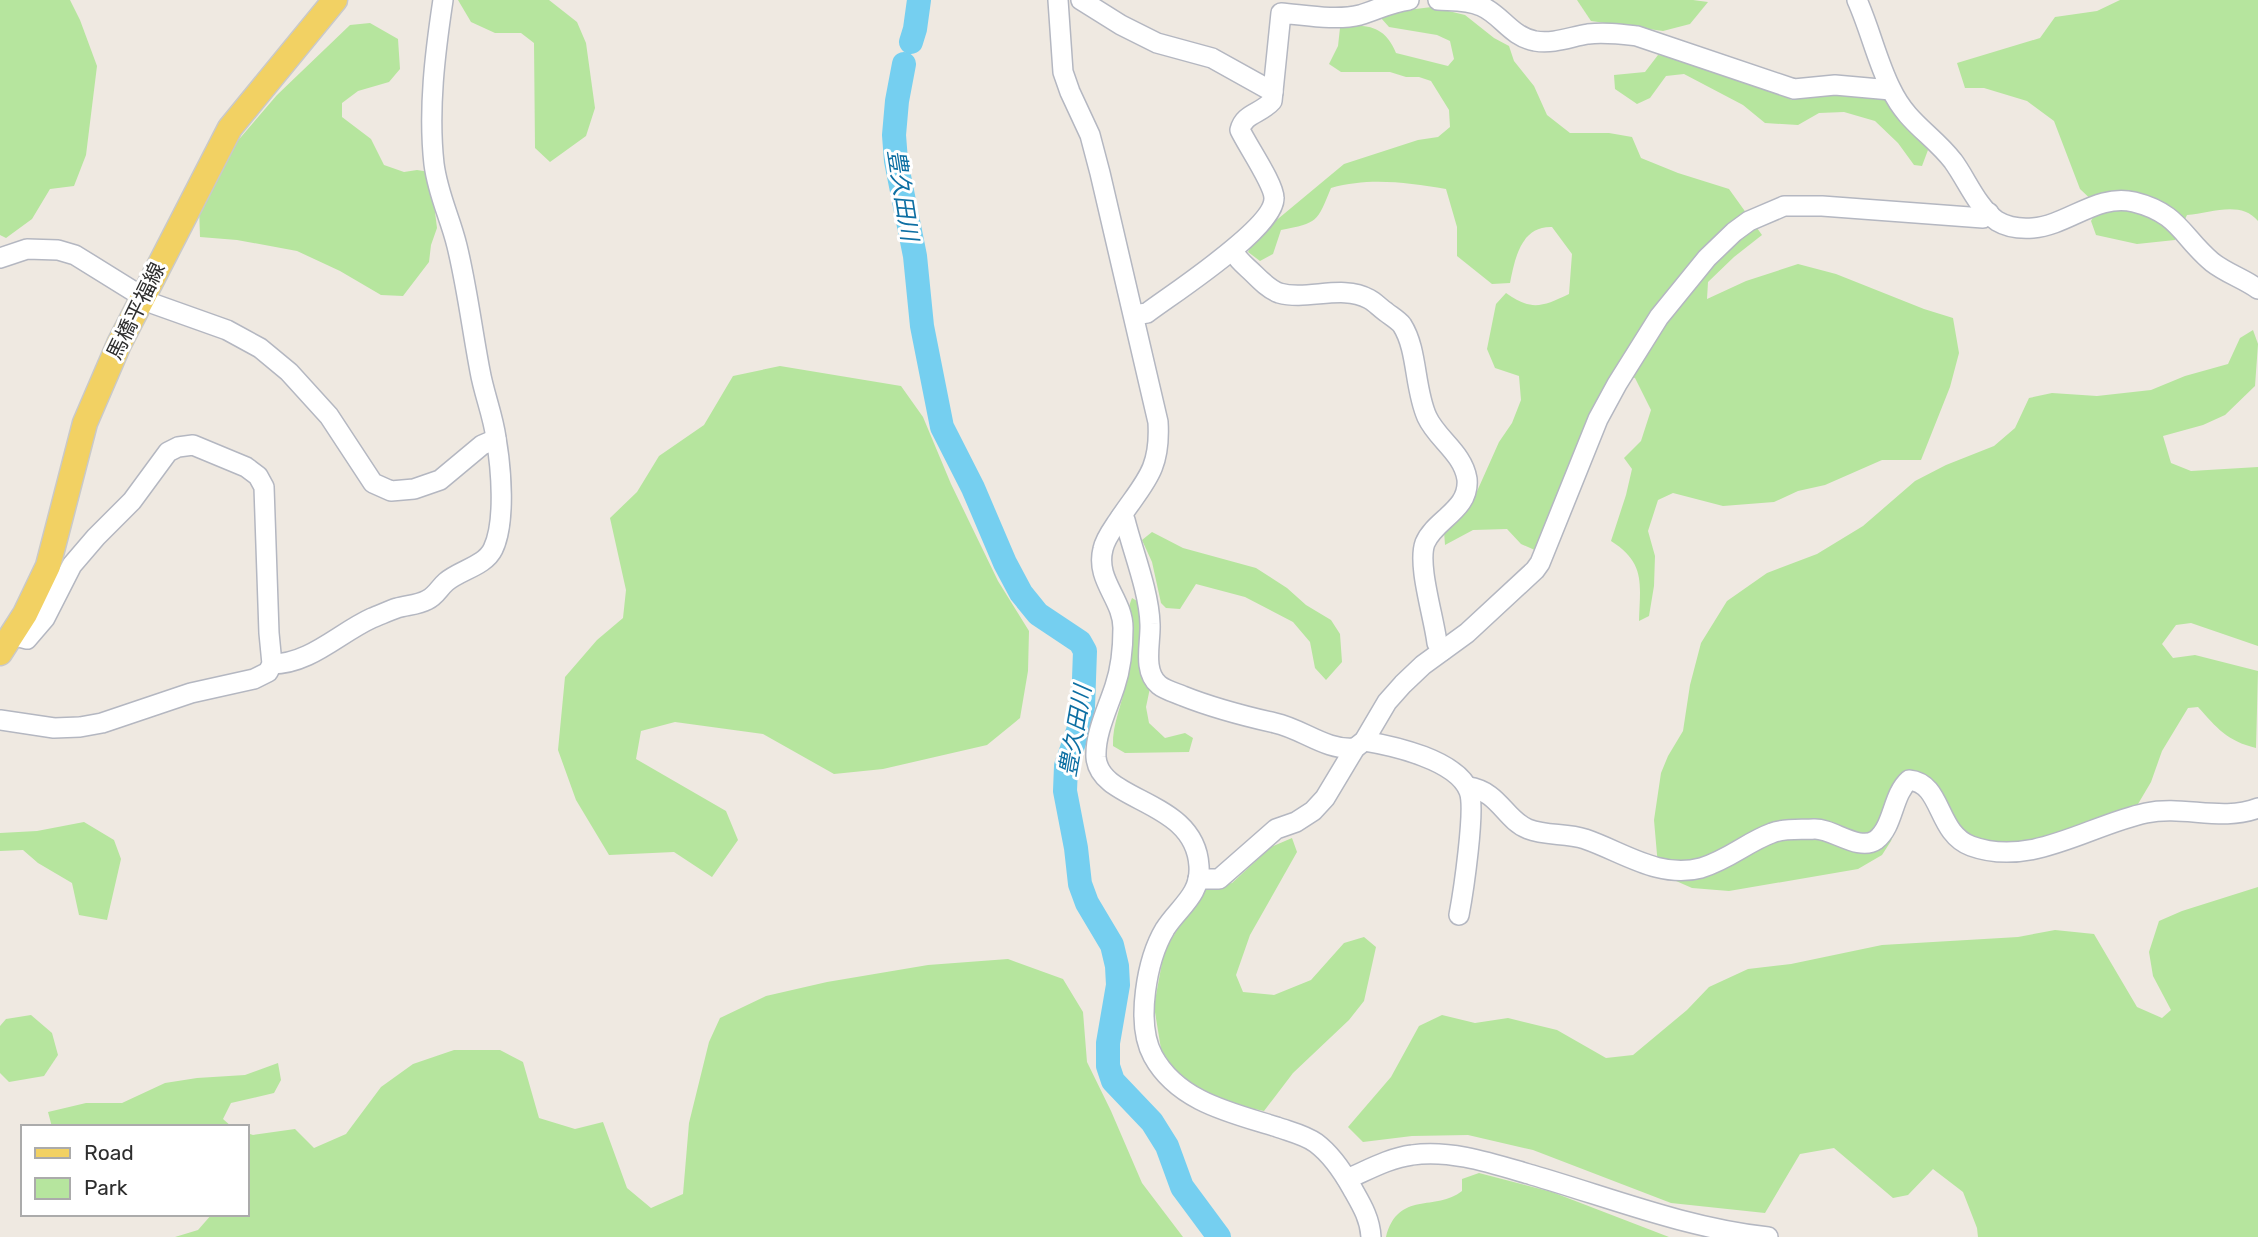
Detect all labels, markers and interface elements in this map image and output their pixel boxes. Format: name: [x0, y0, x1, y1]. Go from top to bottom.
water label: 豊久田川: [882, 147, 924, 246]
street label: 馬橋平福線: [101, 258, 170, 363]
water label: 豊久田川: [1053, 680, 1097, 779]
legend: [21, 1125, 248, 1216]
text: Road: [84, 1140, 134, 1165]
text: Park: [84, 1175, 128, 1200]

